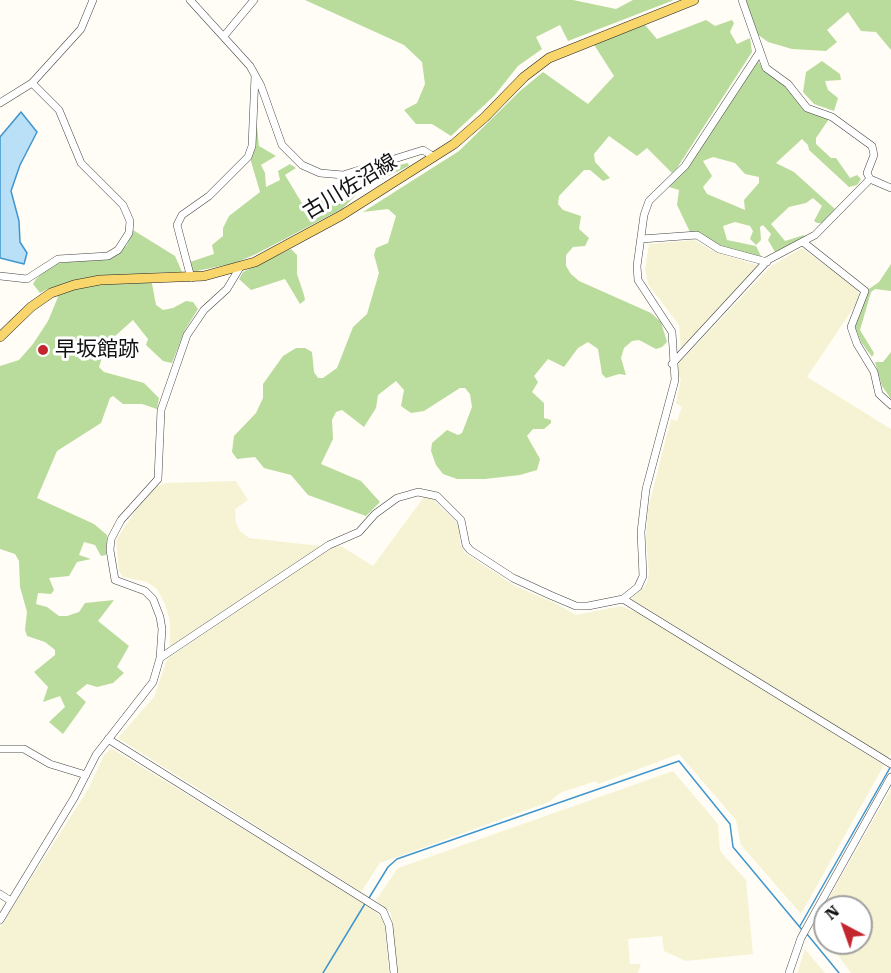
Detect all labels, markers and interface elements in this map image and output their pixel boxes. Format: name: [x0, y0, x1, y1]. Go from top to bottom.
street label: 古川佐沼線: [299, 149, 401, 225]
place label: 早坂館跡: [55, 337, 139, 363]
marker: 早坂館跡: [36, 343, 50, 357]
north arrow: [813, 895, 873, 955]
text: N: [821, 901, 843, 924]

